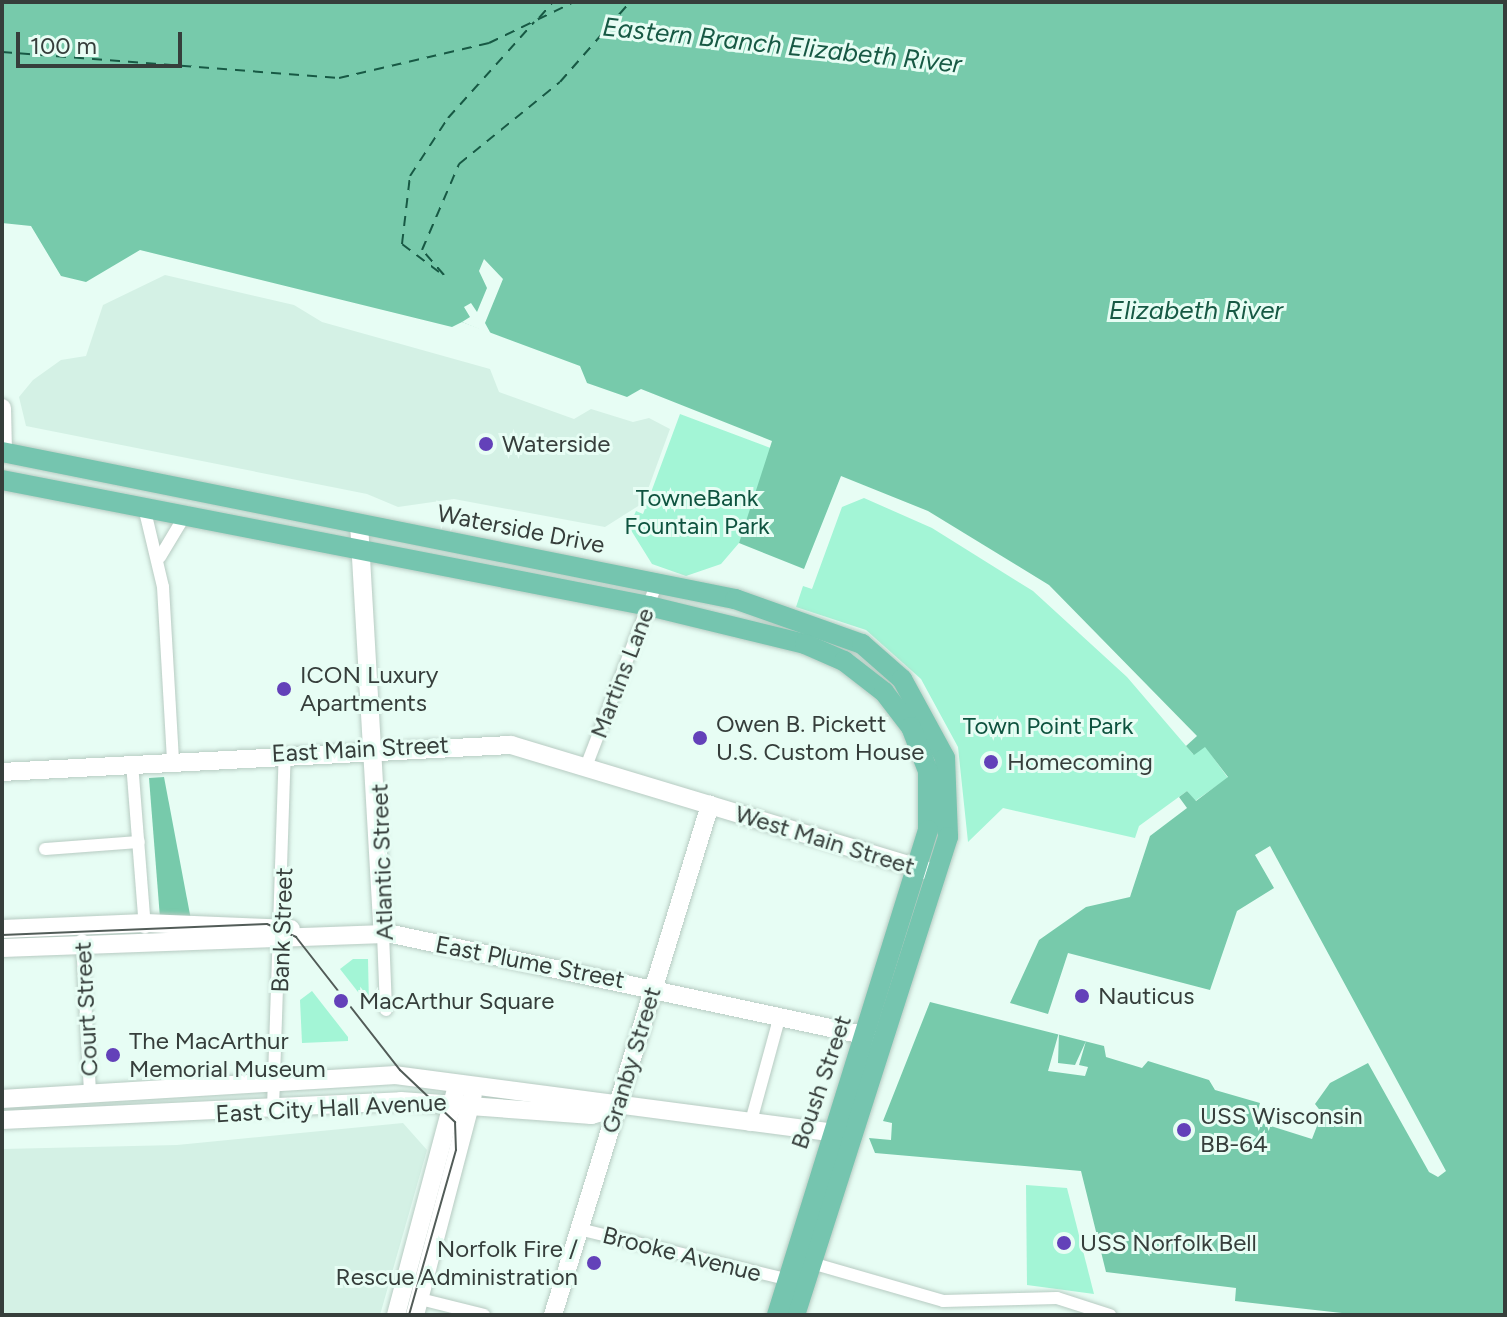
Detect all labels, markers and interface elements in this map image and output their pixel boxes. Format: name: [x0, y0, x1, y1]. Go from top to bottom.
water label: Eastern Branch Elizabeth River: [601, 12, 963, 80]
scale bar: [20, 16, 186, 66]
text: 100 m: [30, 31, 97, 60]
water label: Elizabeth River: [1109, 295, 1283, 327]
place label: Waterside: [502, 430, 610, 458]
marker: Waterside: [477, 435, 495, 453]
park label: TowneBank Fountain Park: [624, 484, 770, 540]
street label: Waterside Drive: [435, 499, 607, 559]
street label: Martins Lane: [584, 604, 660, 742]
place label: ICON Luxury Apartments: [300, 661, 438, 717]
marker: ICON Luxury Apartments: [275, 680, 293, 698]
place label: Owen B. Pickett U.S. Custom House: [716, 710, 924, 766]
park label: Town Point Park: [963, 712, 1133, 740]
marker: Owen B. Pickett U.S. Custom House: [691, 729, 709, 747]
street label: East Main Street: [271, 730, 449, 768]
place label: Homecoming: [1007, 748, 1153, 776]
marker: Homecoming: [982, 753, 1000, 771]
street label: Atlantic Street: [365, 783, 399, 941]
street label: West Main Street: [732, 799, 918, 881]
street label: Bank Street: [265, 867, 299, 993]
street label: East Plume Street: [433, 930, 627, 994]
street label: Court Street: [68, 941, 104, 1077]
place label: Nauticus: [1098, 982, 1194, 1010]
street label: Granby Street: [595, 983, 667, 1137]
place label: MacArthur Square: [359, 987, 554, 1015]
marker: Nauticus: [1073, 987, 1091, 1005]
marker: MacArthur Square: [330, 990, 352, 1012]
street label: Boush Street: [785, 1011, 857, 1153]
place label: The MacArthur Memorial Museum: [129, 1027, 326, 1083]
marker: The MacArthur Memorial Museum: [104, 1046, 122, 1064]
street label: East City Hall Avenue: [215, 1088, 447, 1128]
place label: USS Wisconsin BB-64: [1200, 1102, 1363, 1158]
marker: USS Wisconsin BB-64: [1175, 1121, 1193, 1139]
street label: Brooke Avenue: [600, 1220, 764, 1288]
place label: USS Norfolk Bell: [1080, 1229, 1257, 1257]
marker: USS Norfolk Bell: [1055, 1234, 1073, 1252]
place label: Norfolk Fire / Rescue Administration: [336, 1235, 578, 1291]
marker: Norfolk Fire / Rescue Administration: [585, 1254, 603, 1272]

